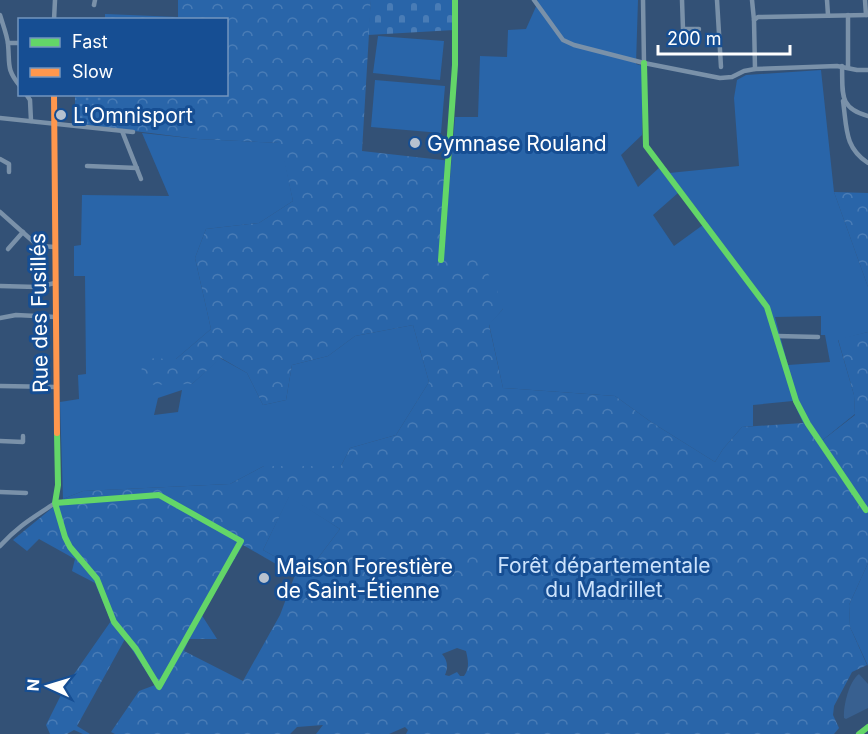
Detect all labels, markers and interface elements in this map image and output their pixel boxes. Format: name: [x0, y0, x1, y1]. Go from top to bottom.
legend: [18, 18, 228, 96]
scale bar: [658, 18, 790, 56]
text: 200 m: [667, 28, 722, 49]
text: Fast: [72, 31, 108, 52]
text: Slow: [72, 61, 113, 82]
place label: L'Omnisport: [73, 103, 193, 128]
marker: L'Omnisport: [54, 108, 68, 122]
place label: Gymnase Rouland: [427, 131, 607, 156]
marker: Gymnase Rouland: [408, 136, 422, 150]
street label: Rue des Fusillés: [25, 233, 53, 393]
park label: Forêt départementale du Madrillet: [498, 553, 710, 602]
place label: Maison Forestière de Saint-Étienne: [276, 554, 453, 603]
marker: Maison Forestière de Saint-Étienne: [257, 571, 271, 585]
north arrow: [18, 656, 78, 716]
text: N: [23, 678, 43, 692]

